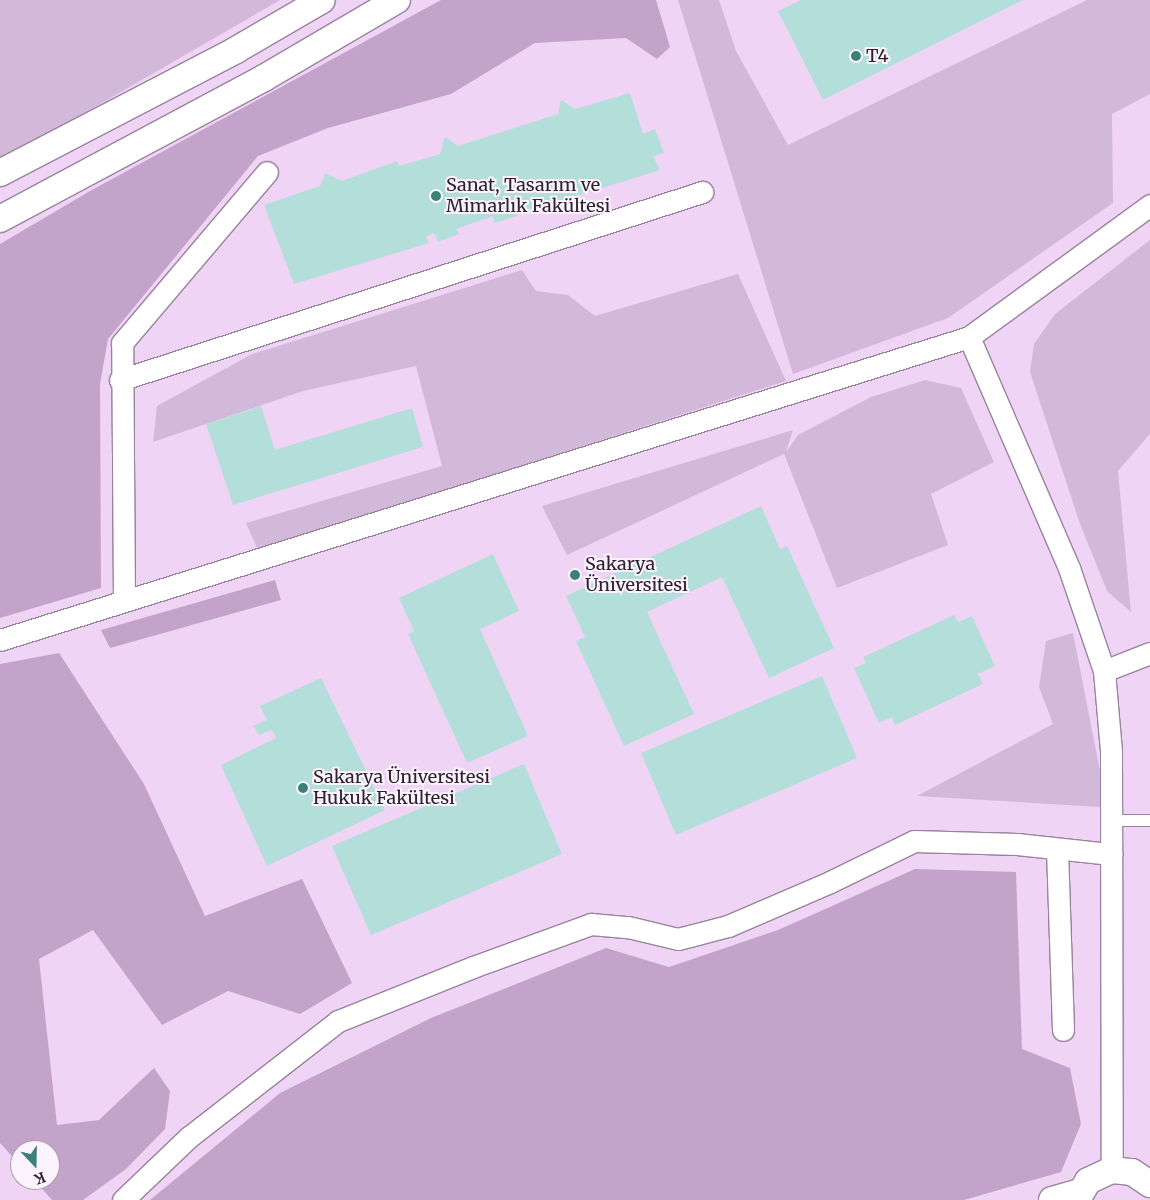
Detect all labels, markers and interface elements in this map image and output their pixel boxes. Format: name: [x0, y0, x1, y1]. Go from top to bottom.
place label: T4: [866, 45, 888, 67]
marker: T4: [850, 50, 862, 62]
place label: Sanat, Tasarım ve Mimarlık Fakültesi: [446, 175, 610, 218]
marker: Sanat, Tasarım ve Mimarlık Fakültesi: [430, 190, 442, 202]
place label: Sakarya Üniversitesi: [585, 554, 688, 596]
marker: Sakarya Üniversitesi: [569, 569, 581, 581]
place label: Sakarya Üniversitesi Hukuk Fakültesi: [313, 767, 490, 810]
marker: Sakarya Üniversitesi Hukuk Fakültesi: [297, 782, 309, 794]
north arrow: [10, 1140, 60, 1190]
text: K: [32, 1168, 48, 1188]

